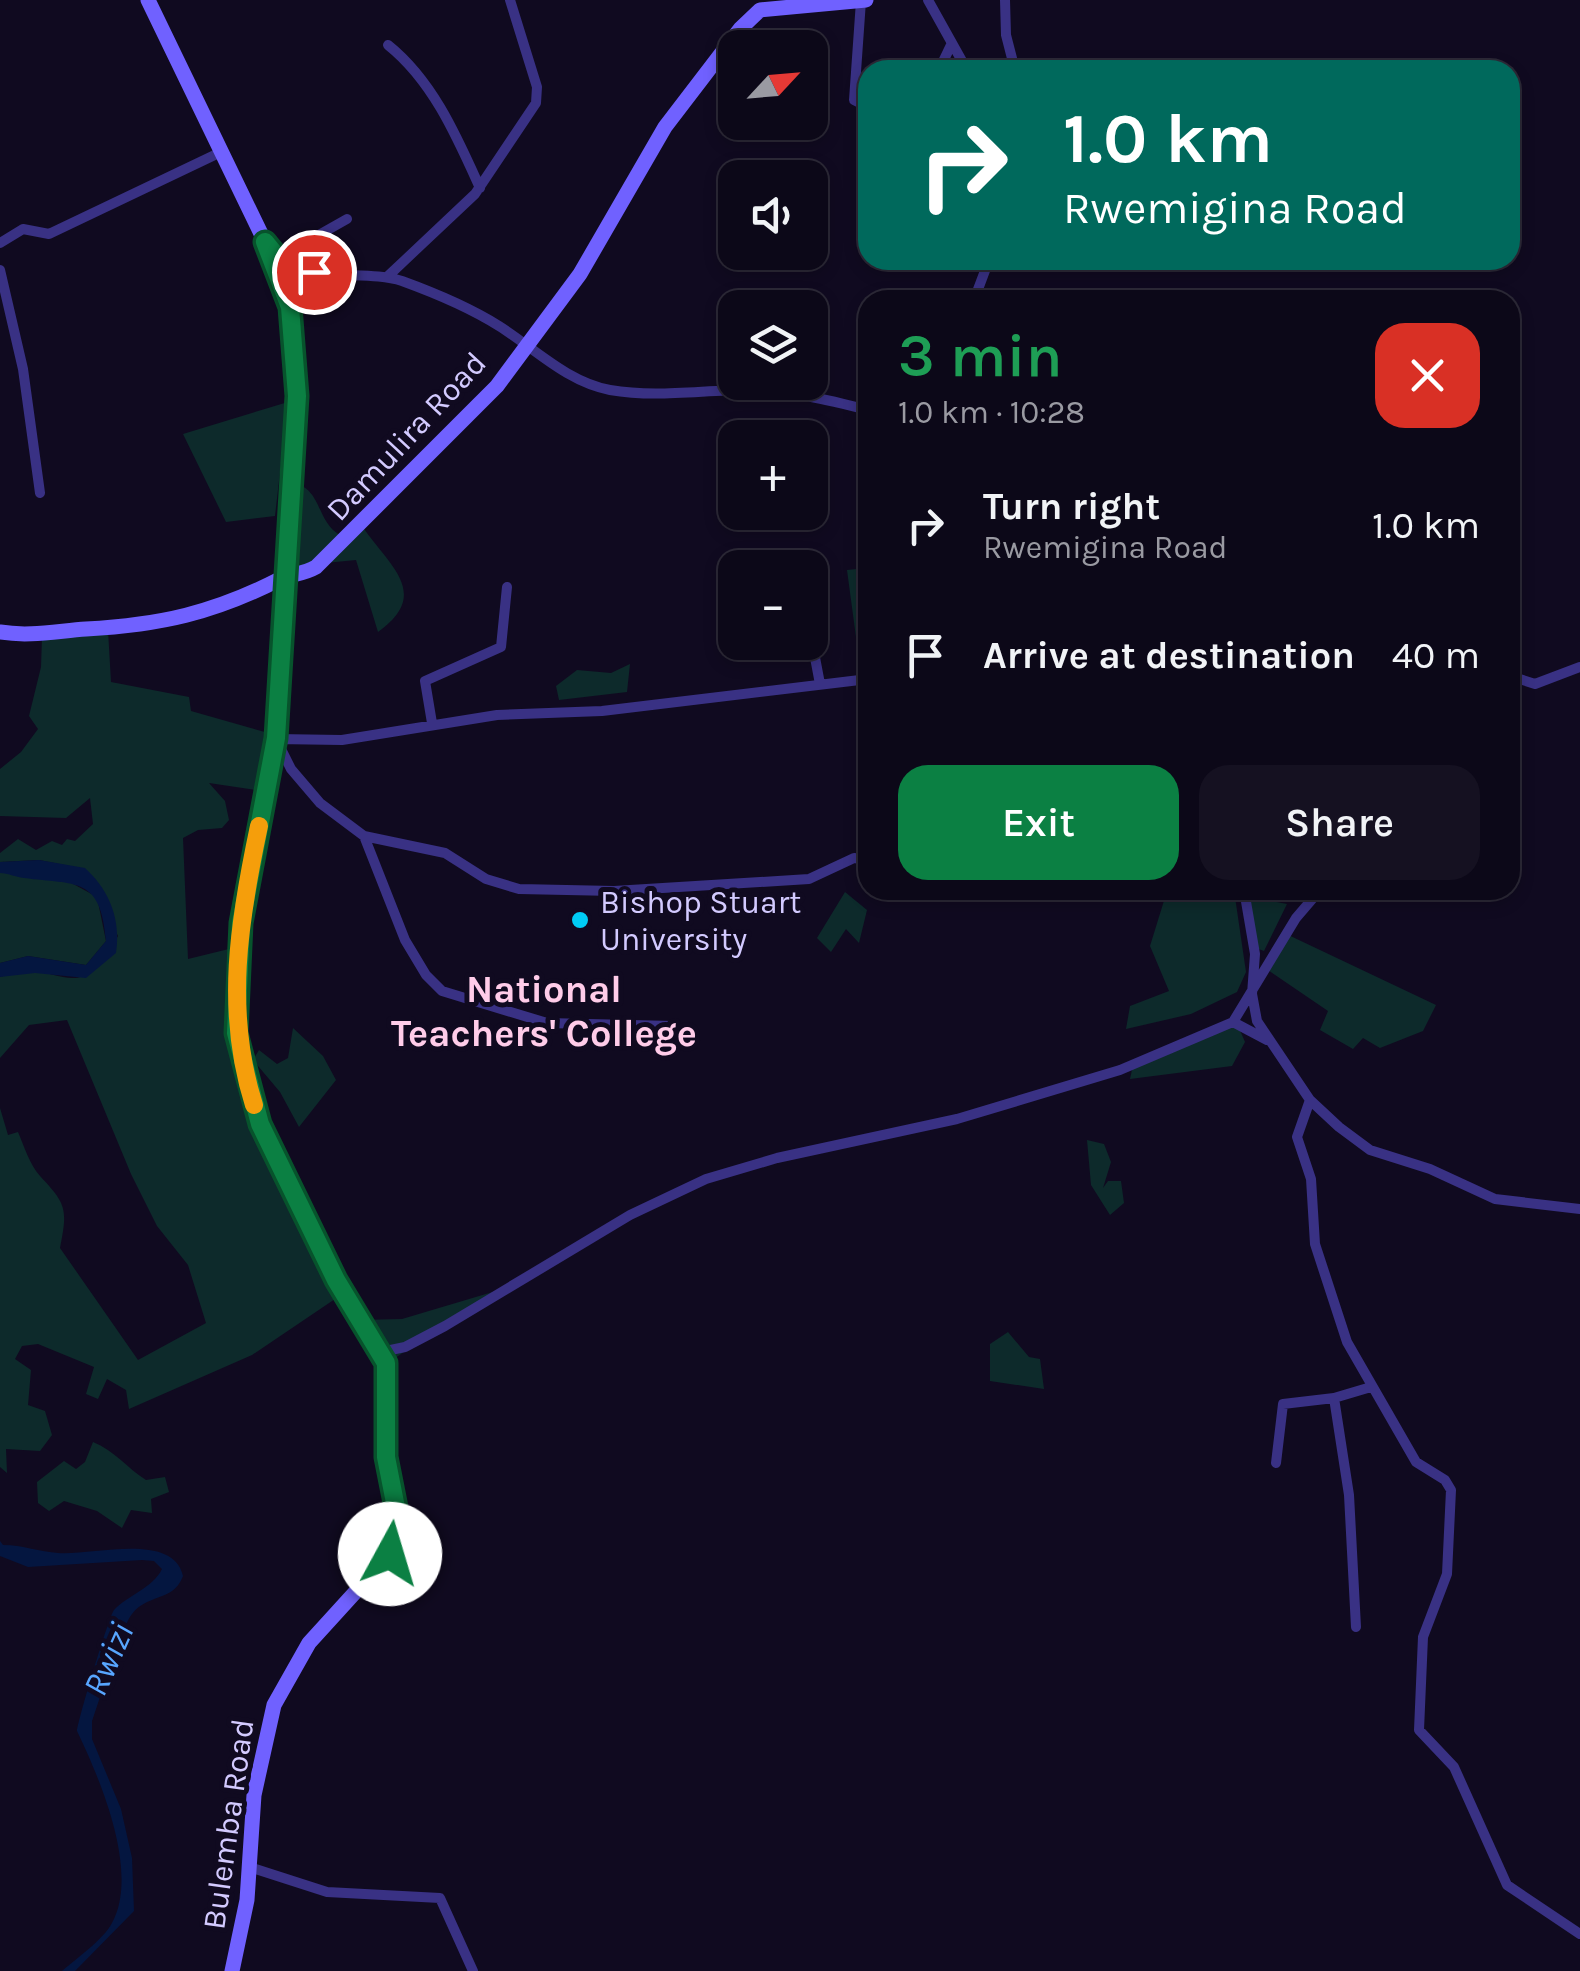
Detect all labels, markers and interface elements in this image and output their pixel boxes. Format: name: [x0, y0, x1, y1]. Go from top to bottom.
north arrow: [718, 30, 828, 140]
map controls: [718, 30, 828, 660]
text: 1.0 km: [1063, 98, 1273, 180]
icon: right: [898, 100, 1028, 230]
button: sound: [718, 160, 828, 270]
text: Rwemigina Road: [1063, 182, 1407, 234]
pin: [272, 230, 357, 315]
icon: arrive: [287, 245, 342, 300]
button: layers: [718, 290, 828, 400]
text: 3 min: [898, 321, 1063, 391]
button: close: [1375, 323, 1480, 428]
street label: Damulira Road: [319, 344, 494, 528]
text: 1.0 km · 10:28: [898, 394, 1085, 431]
button: +: [718, 420, 828, 530]
text: Turn right: [983, 484, 1160, 529]
icon: right: [898, 498, 953, 553]
text: 1.0 km: [1372, 503, 1480, 548]
text: Rwemigina Road: [983, 529, 1227, 566]
button: −: [718, 550, 828, 660]
icon: arrive: [898, 628, 953, 683]
text: Arrive at destination: [983, 633, 1355, 678]
text: 40 m: [1392, 633, 1480, 678]
button: Exit: [898, 765, 1179, 880]
button: Share: [1199, 765, 1480, 880]
place label: Bishop Stuart University: [600, 884, 801, 958]
marker: Bishop Stuart University: [569, 909, 591, 931]
district label: National Teachers' College: [391, 967, 697, 1056]
position arrow: [338, 1502, 442, 1606]
water label: Rwizi: [74, 1616, 143, 1702]
street label: Bulemba Road: [195, 1716, 262, 1932]

